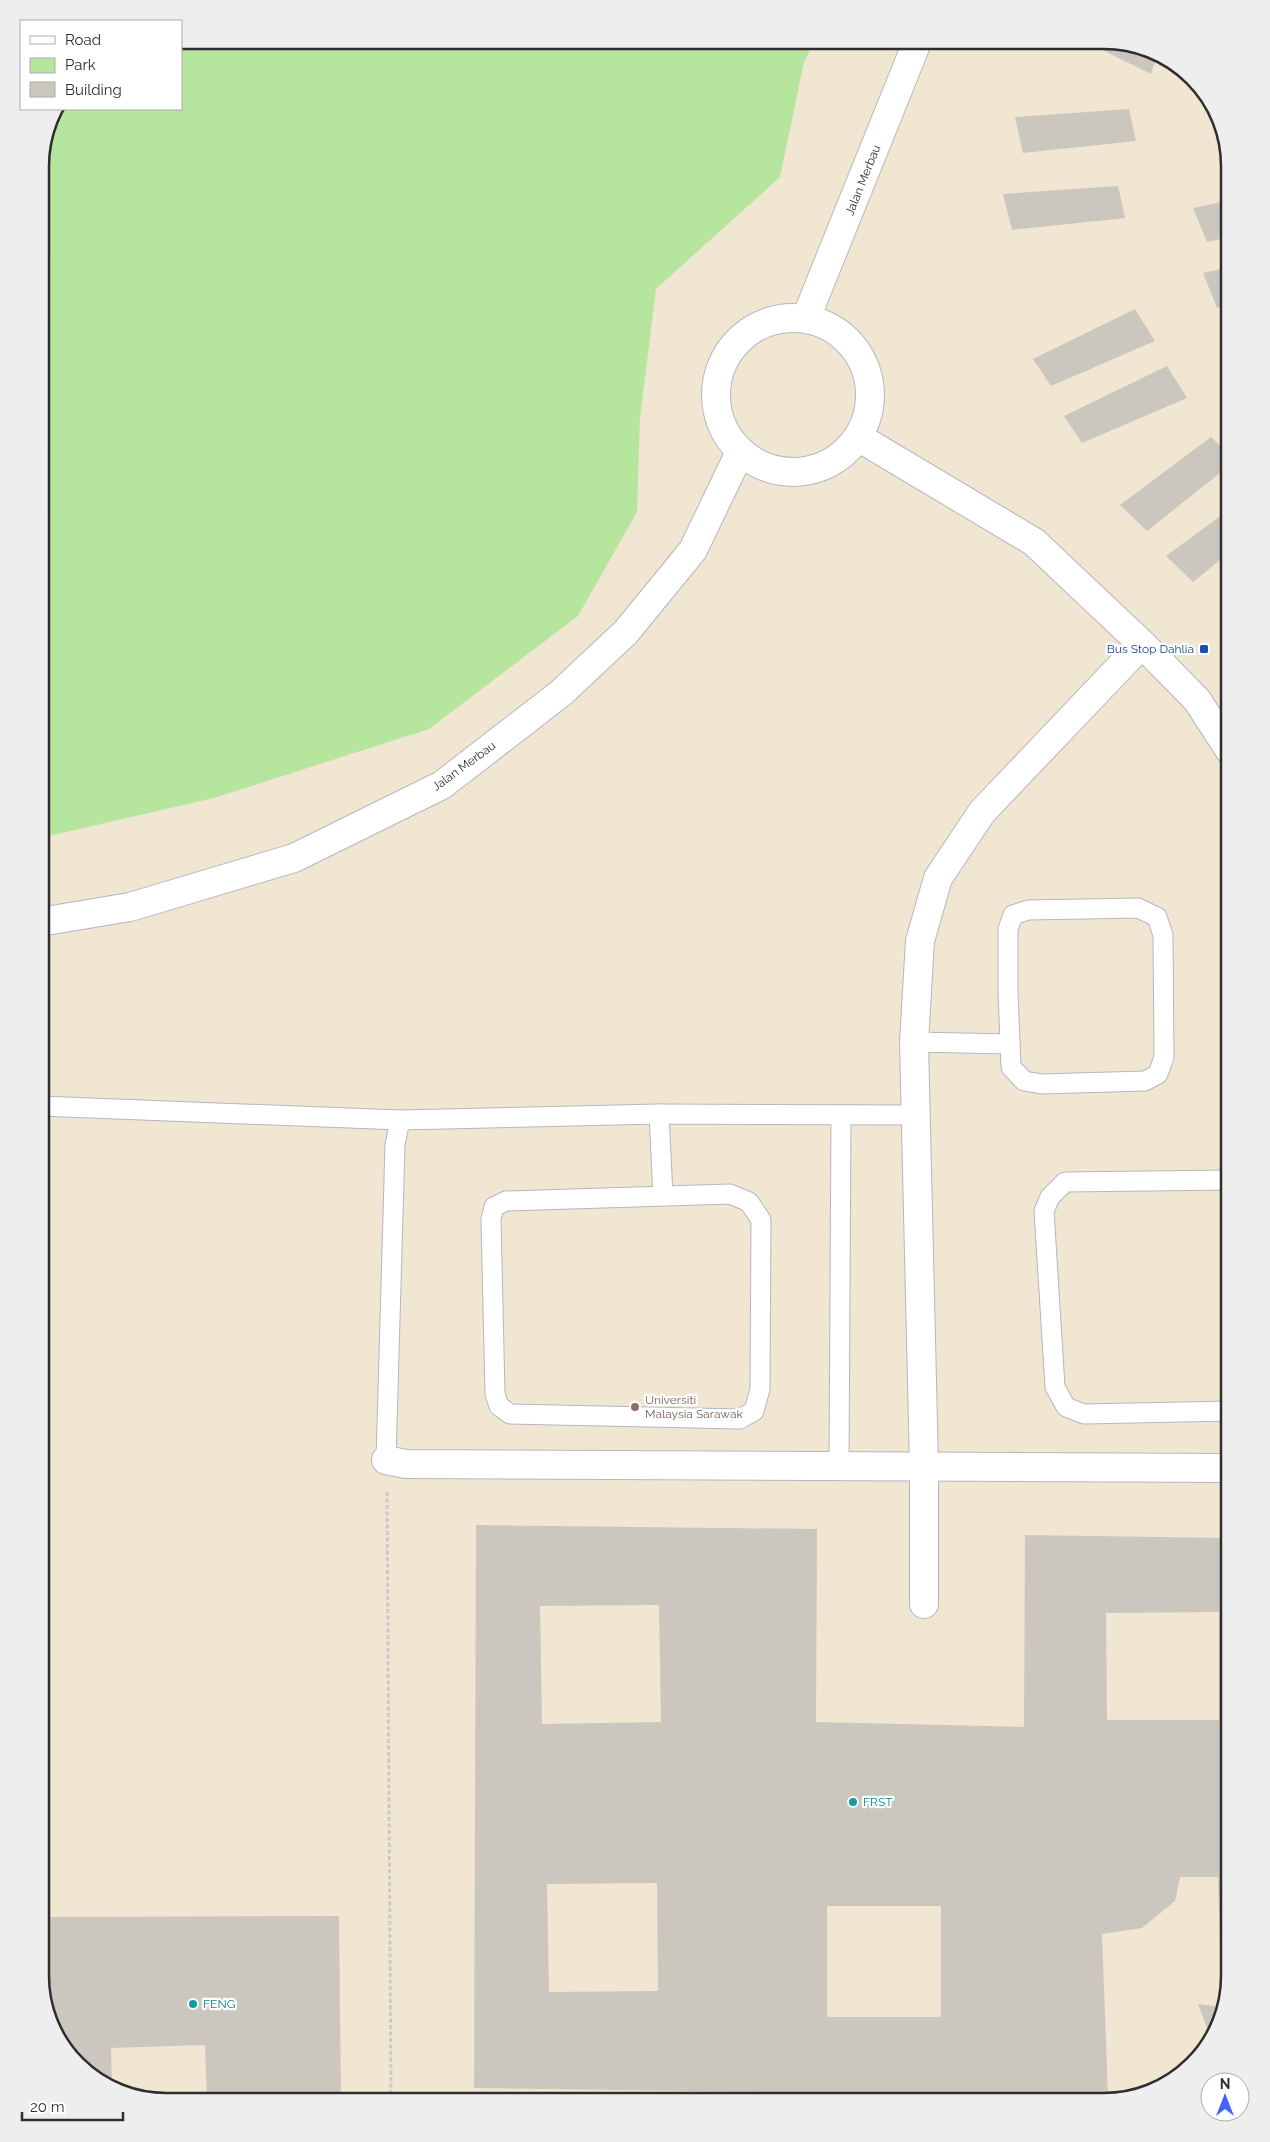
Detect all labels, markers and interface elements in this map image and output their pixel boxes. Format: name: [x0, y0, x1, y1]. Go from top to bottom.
legend: [20, 20, 182, 110]
text: Road: [65, 31, 101, 49]
text: Park: [65, 56, 96, 74]
text: Building: [65, 81, 122, 99]
street label: Jalan Merbau: [842, 143, 884, 217]
place label: Bus Stop Dahlia: [1107, 642, 1194, 656]
marker: Bus Stop Dahlia: [1198, 643, 1210, 655]
street label: Jalan Merbau: [430, 738, 498, 794]
place label: Universiti Malaysia Sarawak: [645, 1393, 743, 1421]
marker: Universiti Malaysia Sarawak: [629, 1401, 641, 1413]
place label: FRST: [863, 1795, 893, 1809]
marker: FRST: [847, 1796, 859, 1808]
place label: FENG: [203, 1997, 235, 2011]
marker: FENG: [187, 1998, 199, 2010]
north arrow: [1200, 2072, 1250, 2122]
text: N: [1220, 2076, 1230, 2092]
scale bar: [22, 2090, 124, 2122]
text: 20 m: [30, 2098, 65, 2116]

